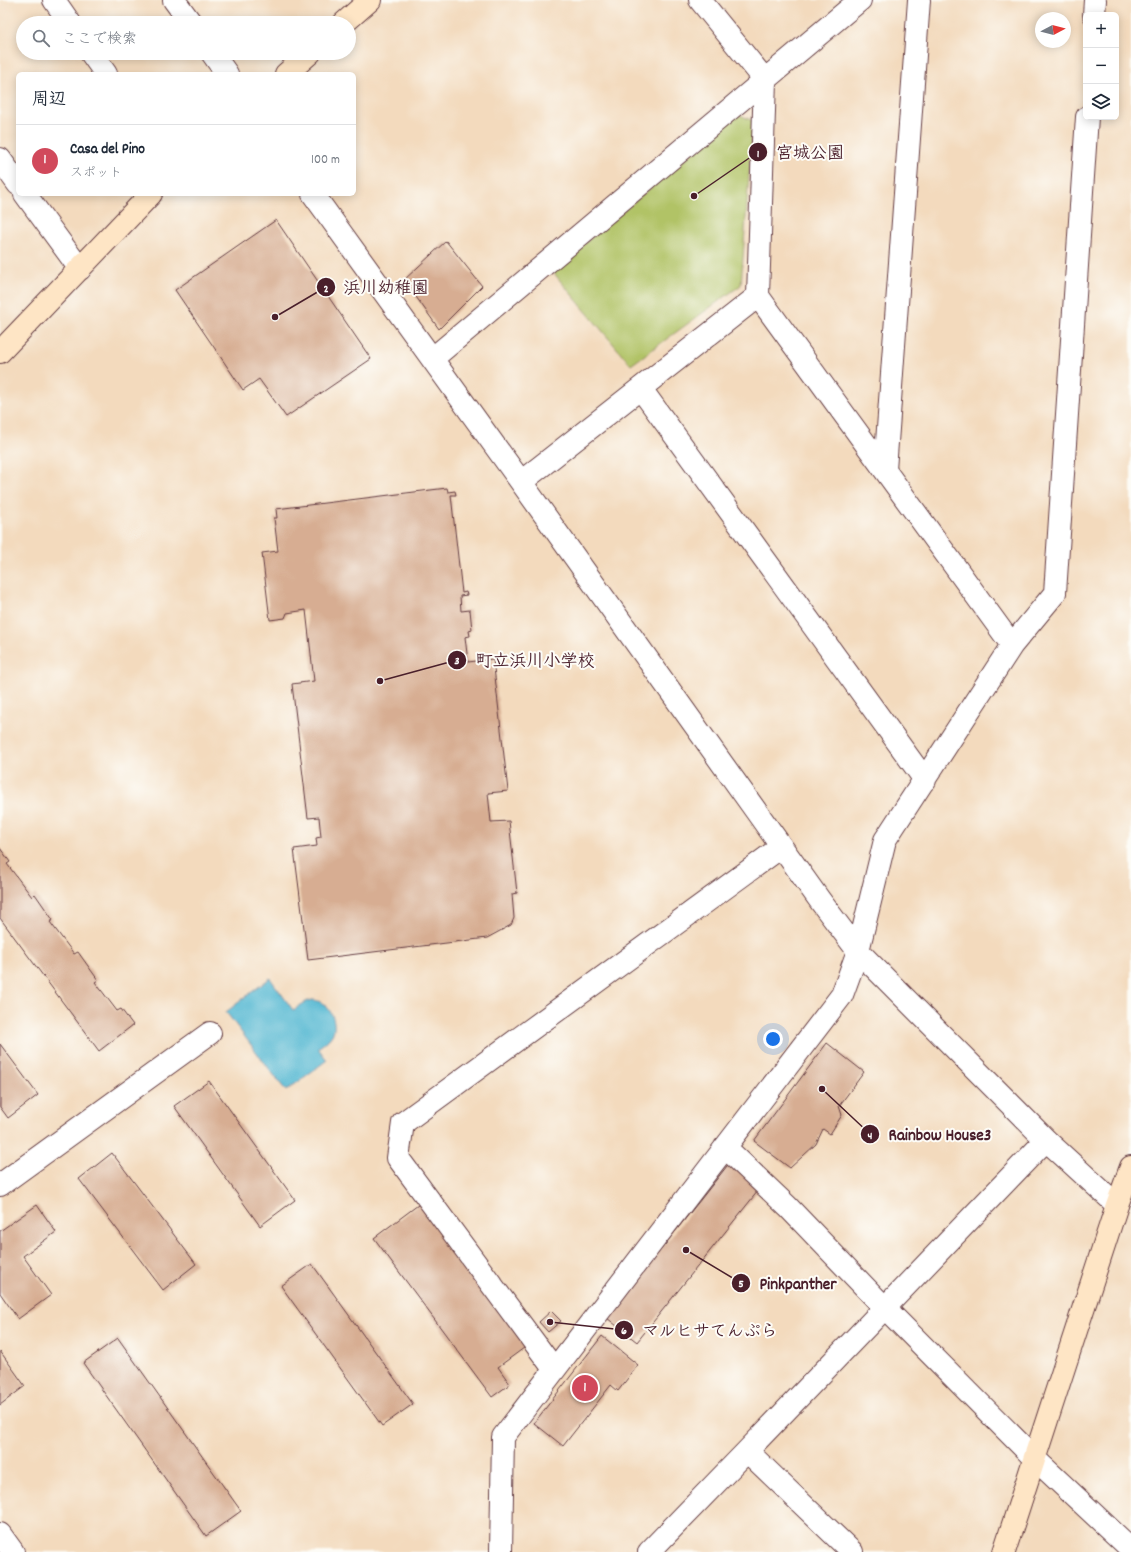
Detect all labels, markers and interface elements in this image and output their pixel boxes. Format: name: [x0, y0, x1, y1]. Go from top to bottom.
north arrow: [1035, 12, 1071, 48]
map controls: [1083, 12, 1119, 120]
button: +: [1083, 12, 1119, 48]
search box: [16, 16, 356, 60]
icon: search: [30, 27, 52, 49]
text: ここで検索: [62, 29, 137, 51]
button: −: [1083, 48, 1119, 84]
button: layers: [1083, 84, 1119, 120]
text: 周辺: [32, 89, 66, 113]
callout: 宮城公園: [748, 138, 852, 167]
text: Casa del Pino: [70, 139, 145, 161]
text: 宮城公園: [776, 143, 844, 167]
text: 1: [757, 146, 760, 163]
text: 1: [44, 151, 46, 170]
text: 100 m: [311, 151, 340, 170]
text: スポット: [70, 164, 122, 183]
callout: 浜川幼稚園: [316, 273, 437, 302]
text: 浜川幼稚園: [344, 278, 429, 302]
text: 2: [323, 281, 329, 298]
callout: 町立浜川小学校: [447, 645, 602, 674]
text: 町立浜川小学校: [476, 651, 595, 675]
text: 3: [454, 653, 460, 670]
your location: [763, 1029, 783, 1049]
callout: Rainbow House3: [860, 1120, 999, 1149]
text: Rainbow House3: [889, 1125, 991, 1149]
text: 4: [868, 1128, 873, 1145]
callout: Pinkpanther: [731, 1269, 844, 1298]
text: Pinkpanther: [759, 1274, 837, 1298]
text: 5: [738, 1276, 744, 1293]
callout: マルヒサてんぷら: [614, 1315, 786, 1344]
text: マルヒサてんぷら: [642, 1321, 778, 1345]
text: 6: [621, 1323, 627, 1340]
pin: 1: [572, 1373, 598, 1403]

